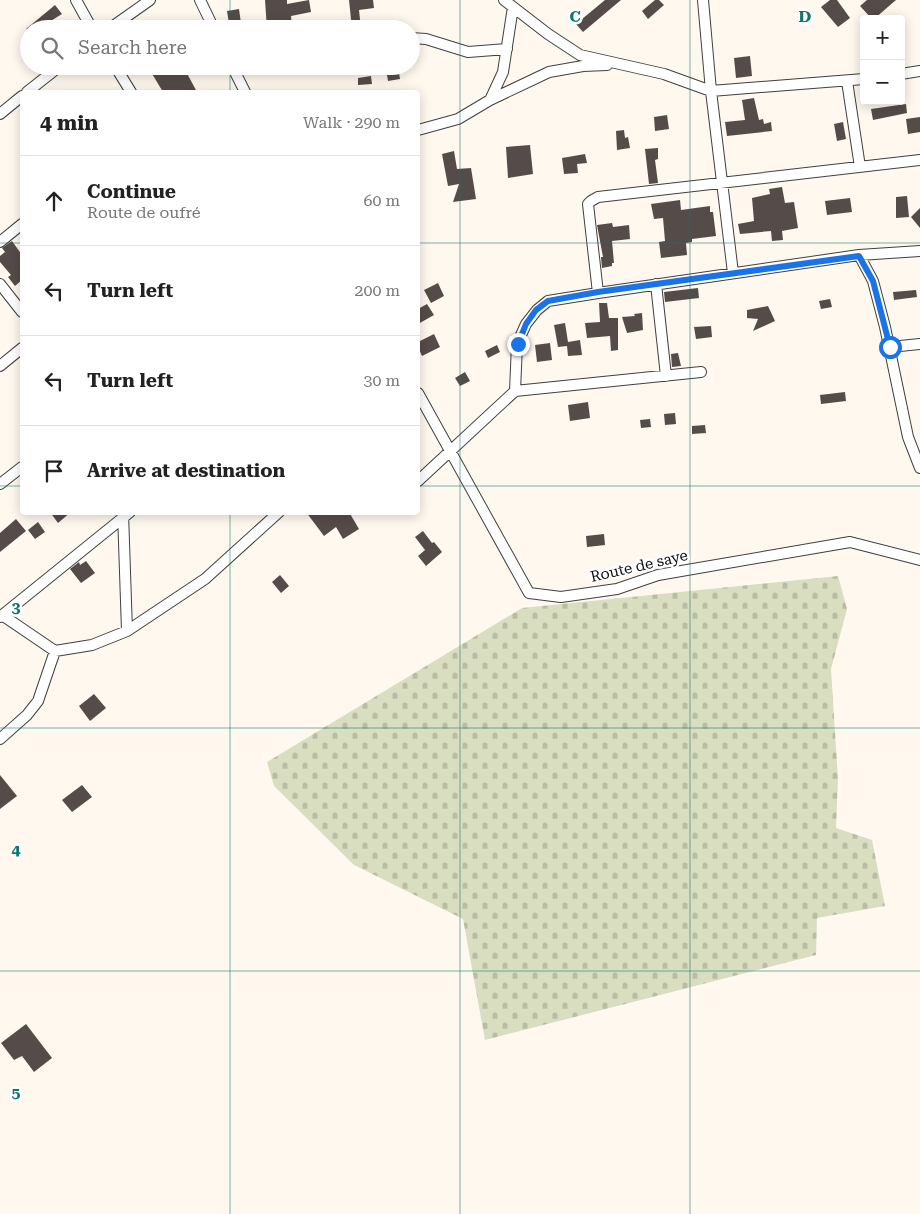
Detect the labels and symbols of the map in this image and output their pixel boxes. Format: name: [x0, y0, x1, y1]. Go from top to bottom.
text: C: [569, 7, 581, 26]
text: D: [799, 7, 812, 26]
route end: [507, 333, 530, 356]
route start: [879, 336, 902, 359]
street label: Route de saye: [589, 546, 689, 586]
text: 3: [12, 598, 21, 617]
text: 4: [12, 840, 21, 859]
text: 5: [12, 1083, 21, 1102]

